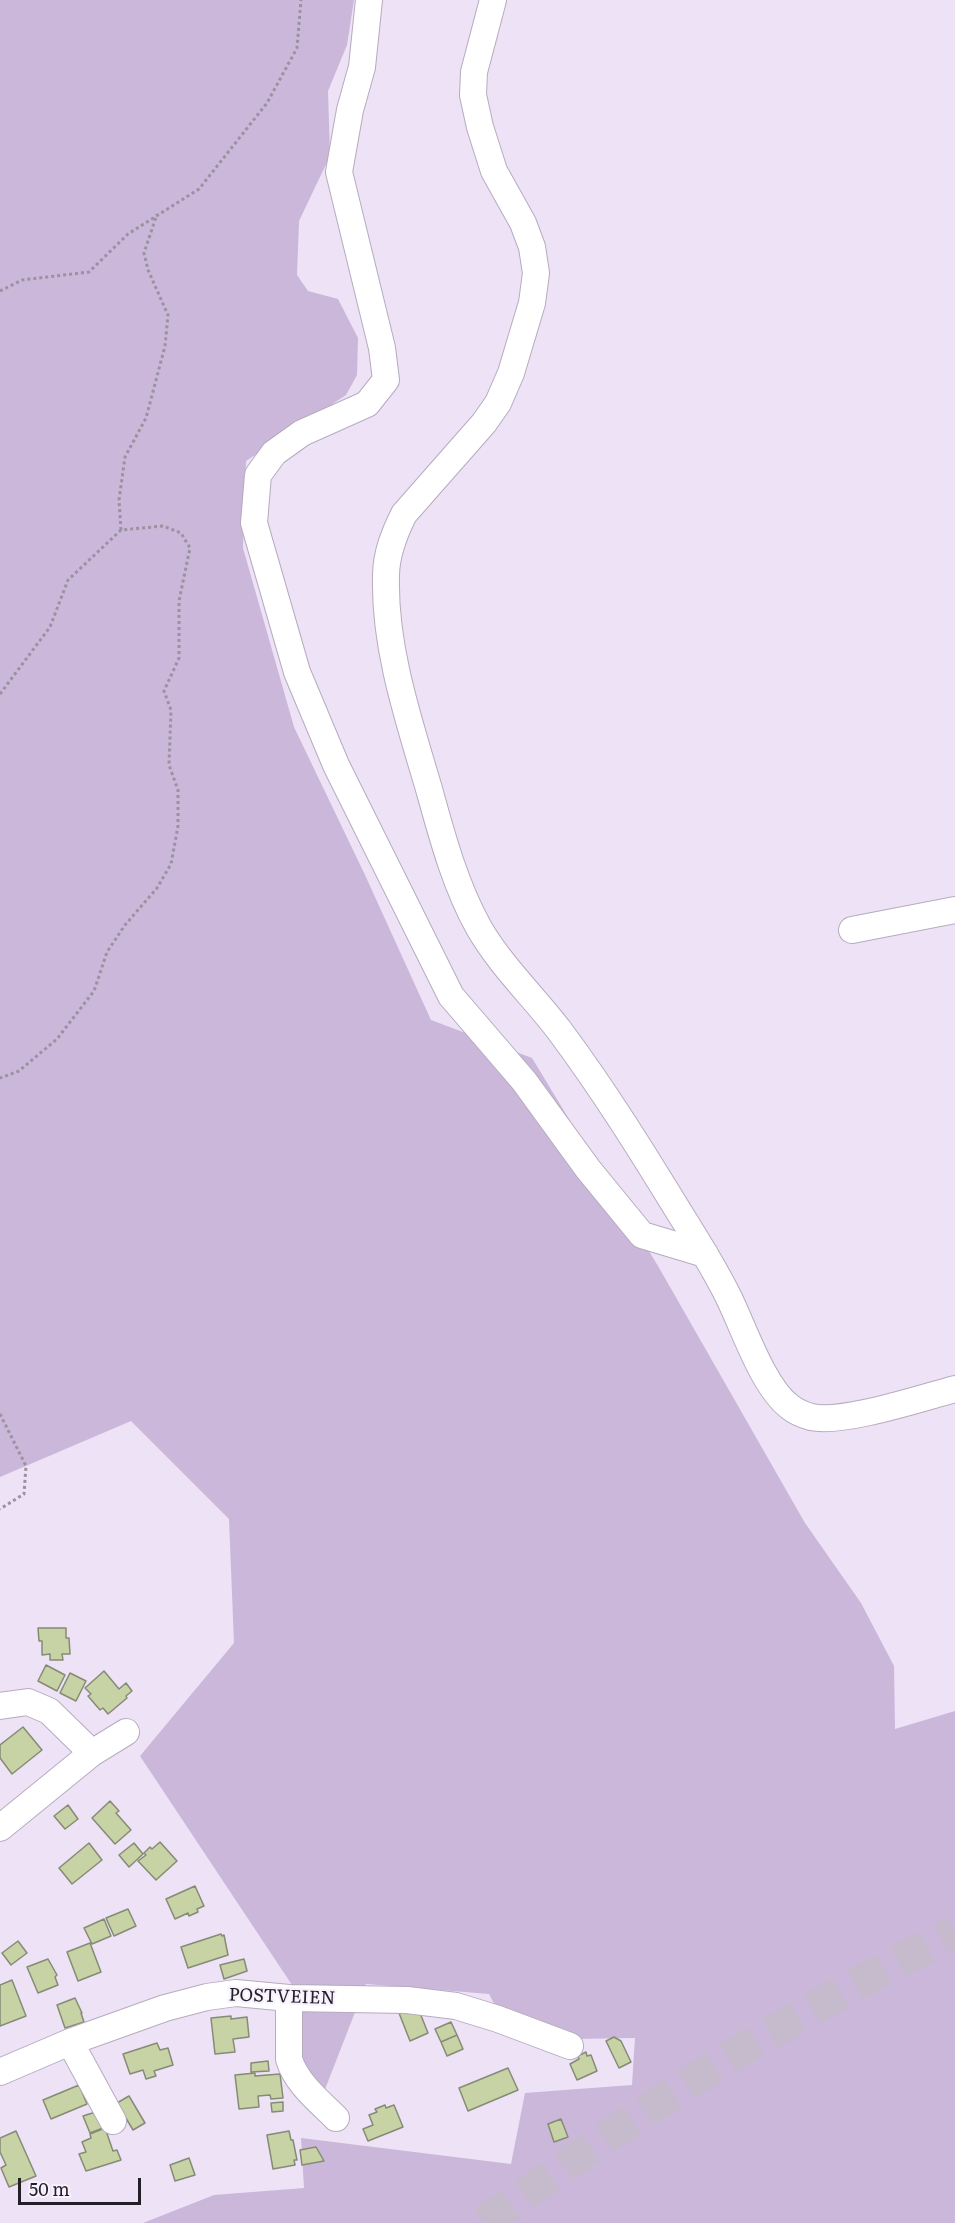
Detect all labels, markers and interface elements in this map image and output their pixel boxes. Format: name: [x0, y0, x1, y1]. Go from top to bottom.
street label: POSTVEIEN: [228, 1984, 336, 2010]
scale bar: [21, 2166, 144, 2204]
text: 50 m: [29, 2175, 70, 2202]

